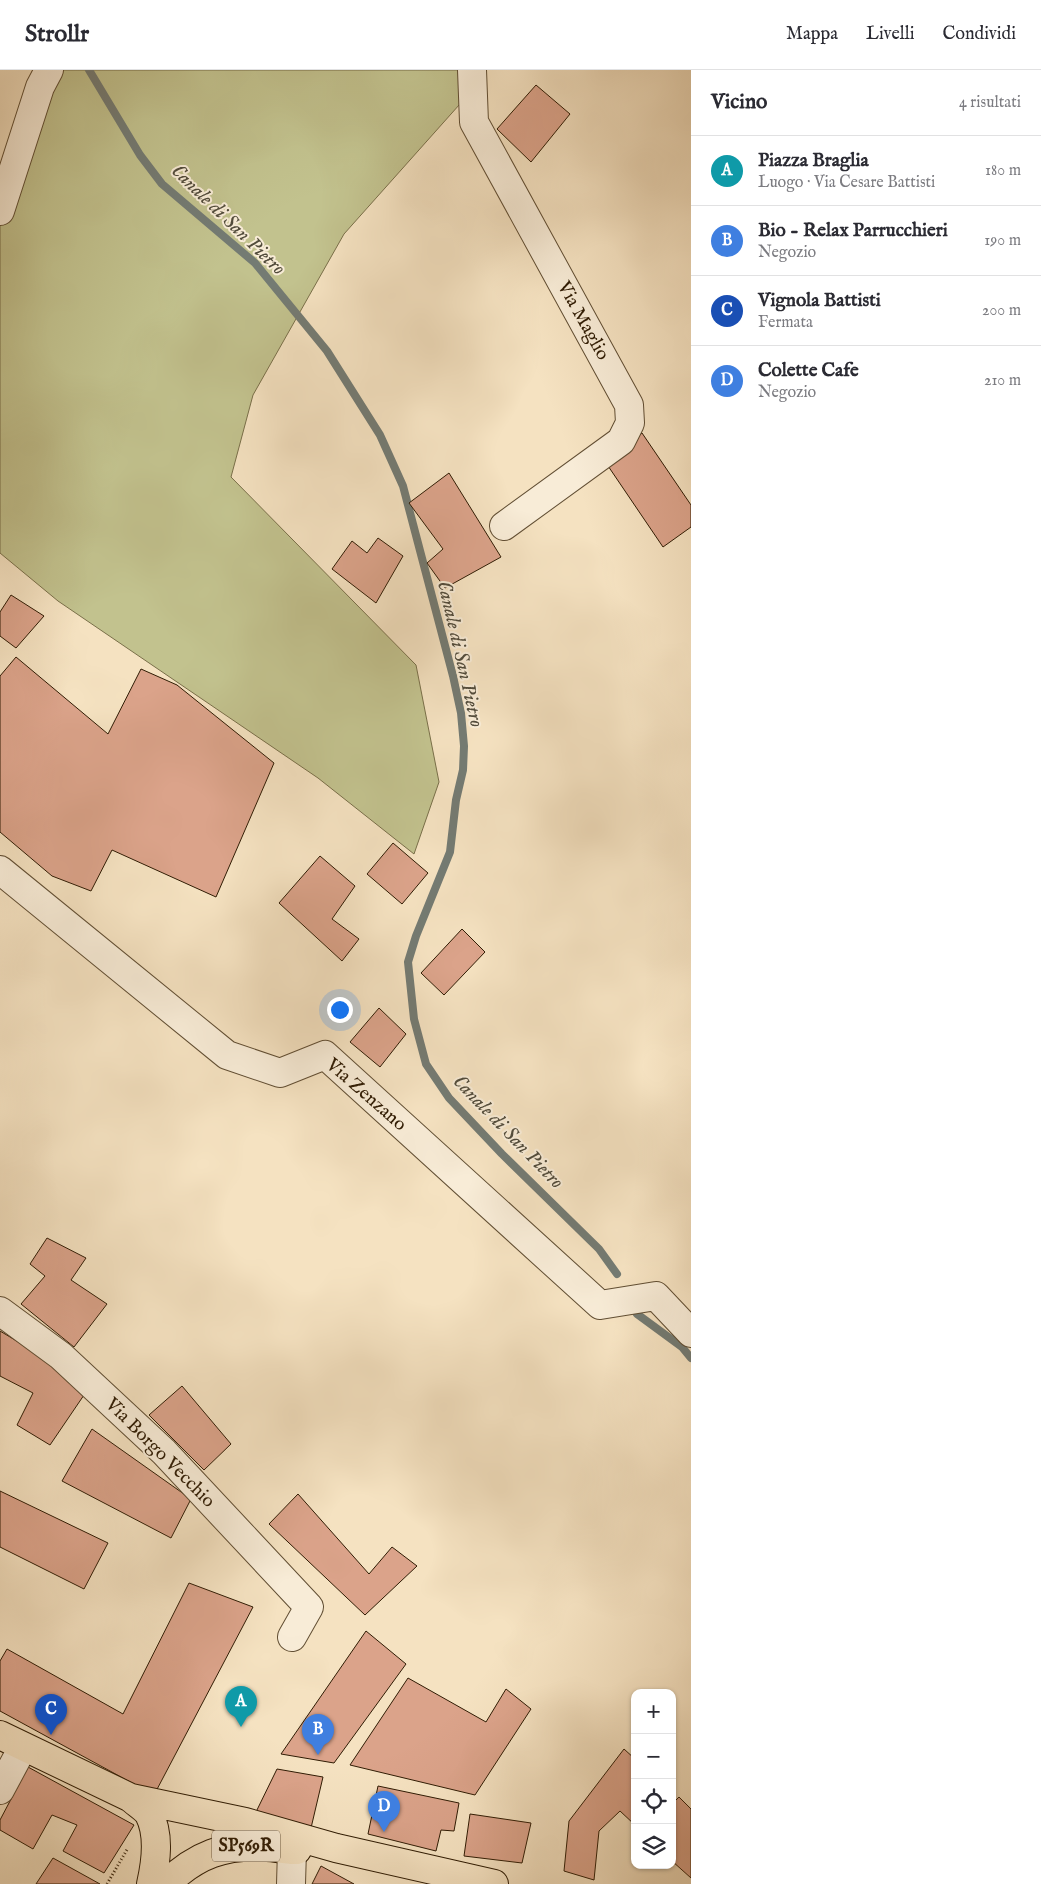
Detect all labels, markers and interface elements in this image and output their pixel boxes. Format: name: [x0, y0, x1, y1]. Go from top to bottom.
text: Strollr: [25, 19, 89, 50]
text: Mappa: [786, 23, 838, 46]
text: Livelli: [866, 23, 914, 46]
text: Condividi: [942, 23, 1016, 46]
text: Vicino: [711, 89, 767, 116]
text: 4 risultati: [959, 93, 1021, 113]
text: Piazza Braglia: [758, 149, 869, 173]
water label: Canale di San Pietro: [166, 159, 290, 281]
text: A: [722, 161, 732, 181]
text: 180 m: [985, 161, 1021, 181]
text: Luogo · Via Cesare Battisti: [758, 173, 935, 193]
text: Bio - Relax Parrucchieri: [758, 219, 948, 243]
text: B: [722, 231, 732, 251]
text: 190 m: [984, 231, 1021, 251]
text: Negozio: [758, 243, 816, 263]
street label: Via Maglio: [551, 276, 615, 365]
text: Vignola Battisti: [758, 289, 881, 313]
text: C: [721, 301, 733, 321]
text: 200 m: [982, 301, 1021, 321]
text: Fermata: [758, 313, 813, 333]
text: Colette Cafe: [758, 359, 859, 383]
text: D: [721, 371, 733, 391]
text: 210 m: [984, 371, 1021, 391]
text: Negozio: [758, 383, 816, 403]
water label: Canale di San Pietro: [431, 578, 489, 730]
your location: [327, 997, 353, 1023]
street label: Via Zenzano: [320, 1053, 411, 1137]
water label: Canale di San Pietro: [447, 1070, 569, 1194]
street label: Via Borgo Vecchio: [99, 1392, 220, 1513]
pin: A: [225, 1686, 257, 1727]
map controls: [631, 1689, 676, 1869]
button: +: [631, 1689, 676, 1734]
pin: C: [35, 1694, 67, 1735]
pin: B: [302, 1714, 334, 1755]
button: −: [631, 1734, 676, 1779]
button: locate: [631, 1779, 676, 1824]
pin: D: [368, 1791, 400, 1832]
button: layers: [631, 1824, 676, 1869]
road number: SP569R: [212, 1830, 280, 1862]

